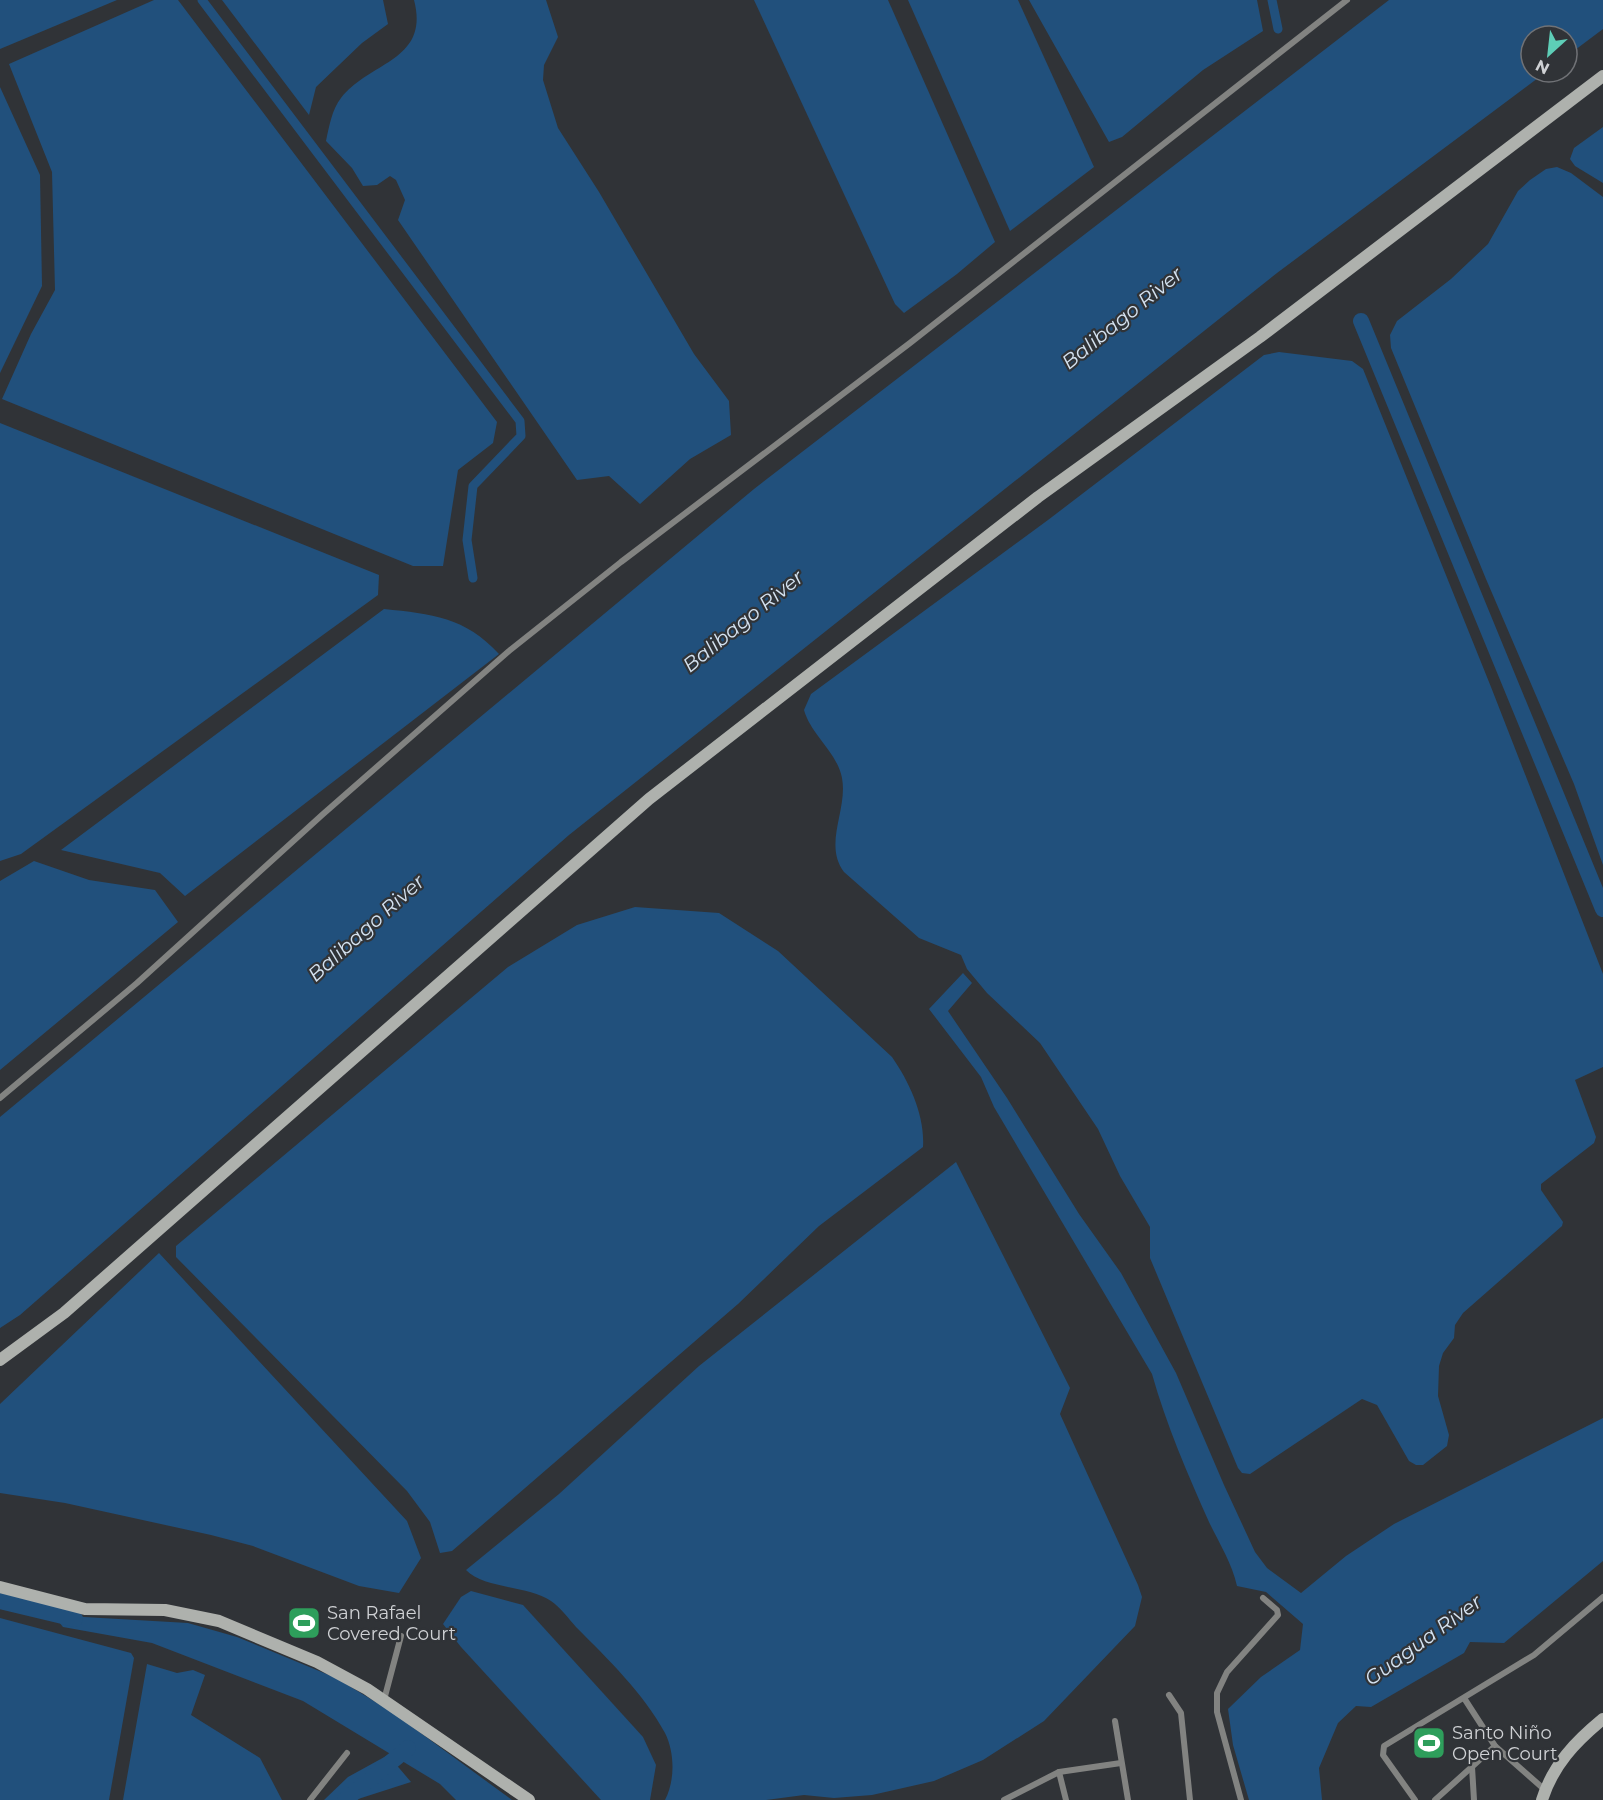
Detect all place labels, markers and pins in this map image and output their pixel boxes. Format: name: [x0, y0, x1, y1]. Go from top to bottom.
place label: San Rafael Covered Court: [327, 1602, 456, 1645]
sports icon: San Rafael Covered Court: [286, 1605, 322, 1641]
place label: Santo Niño Open Court: [1452, 1722, 1558, 1765]
sports icon: Santo Niño Open Court: [1411, 1725, 1447, 1761]

